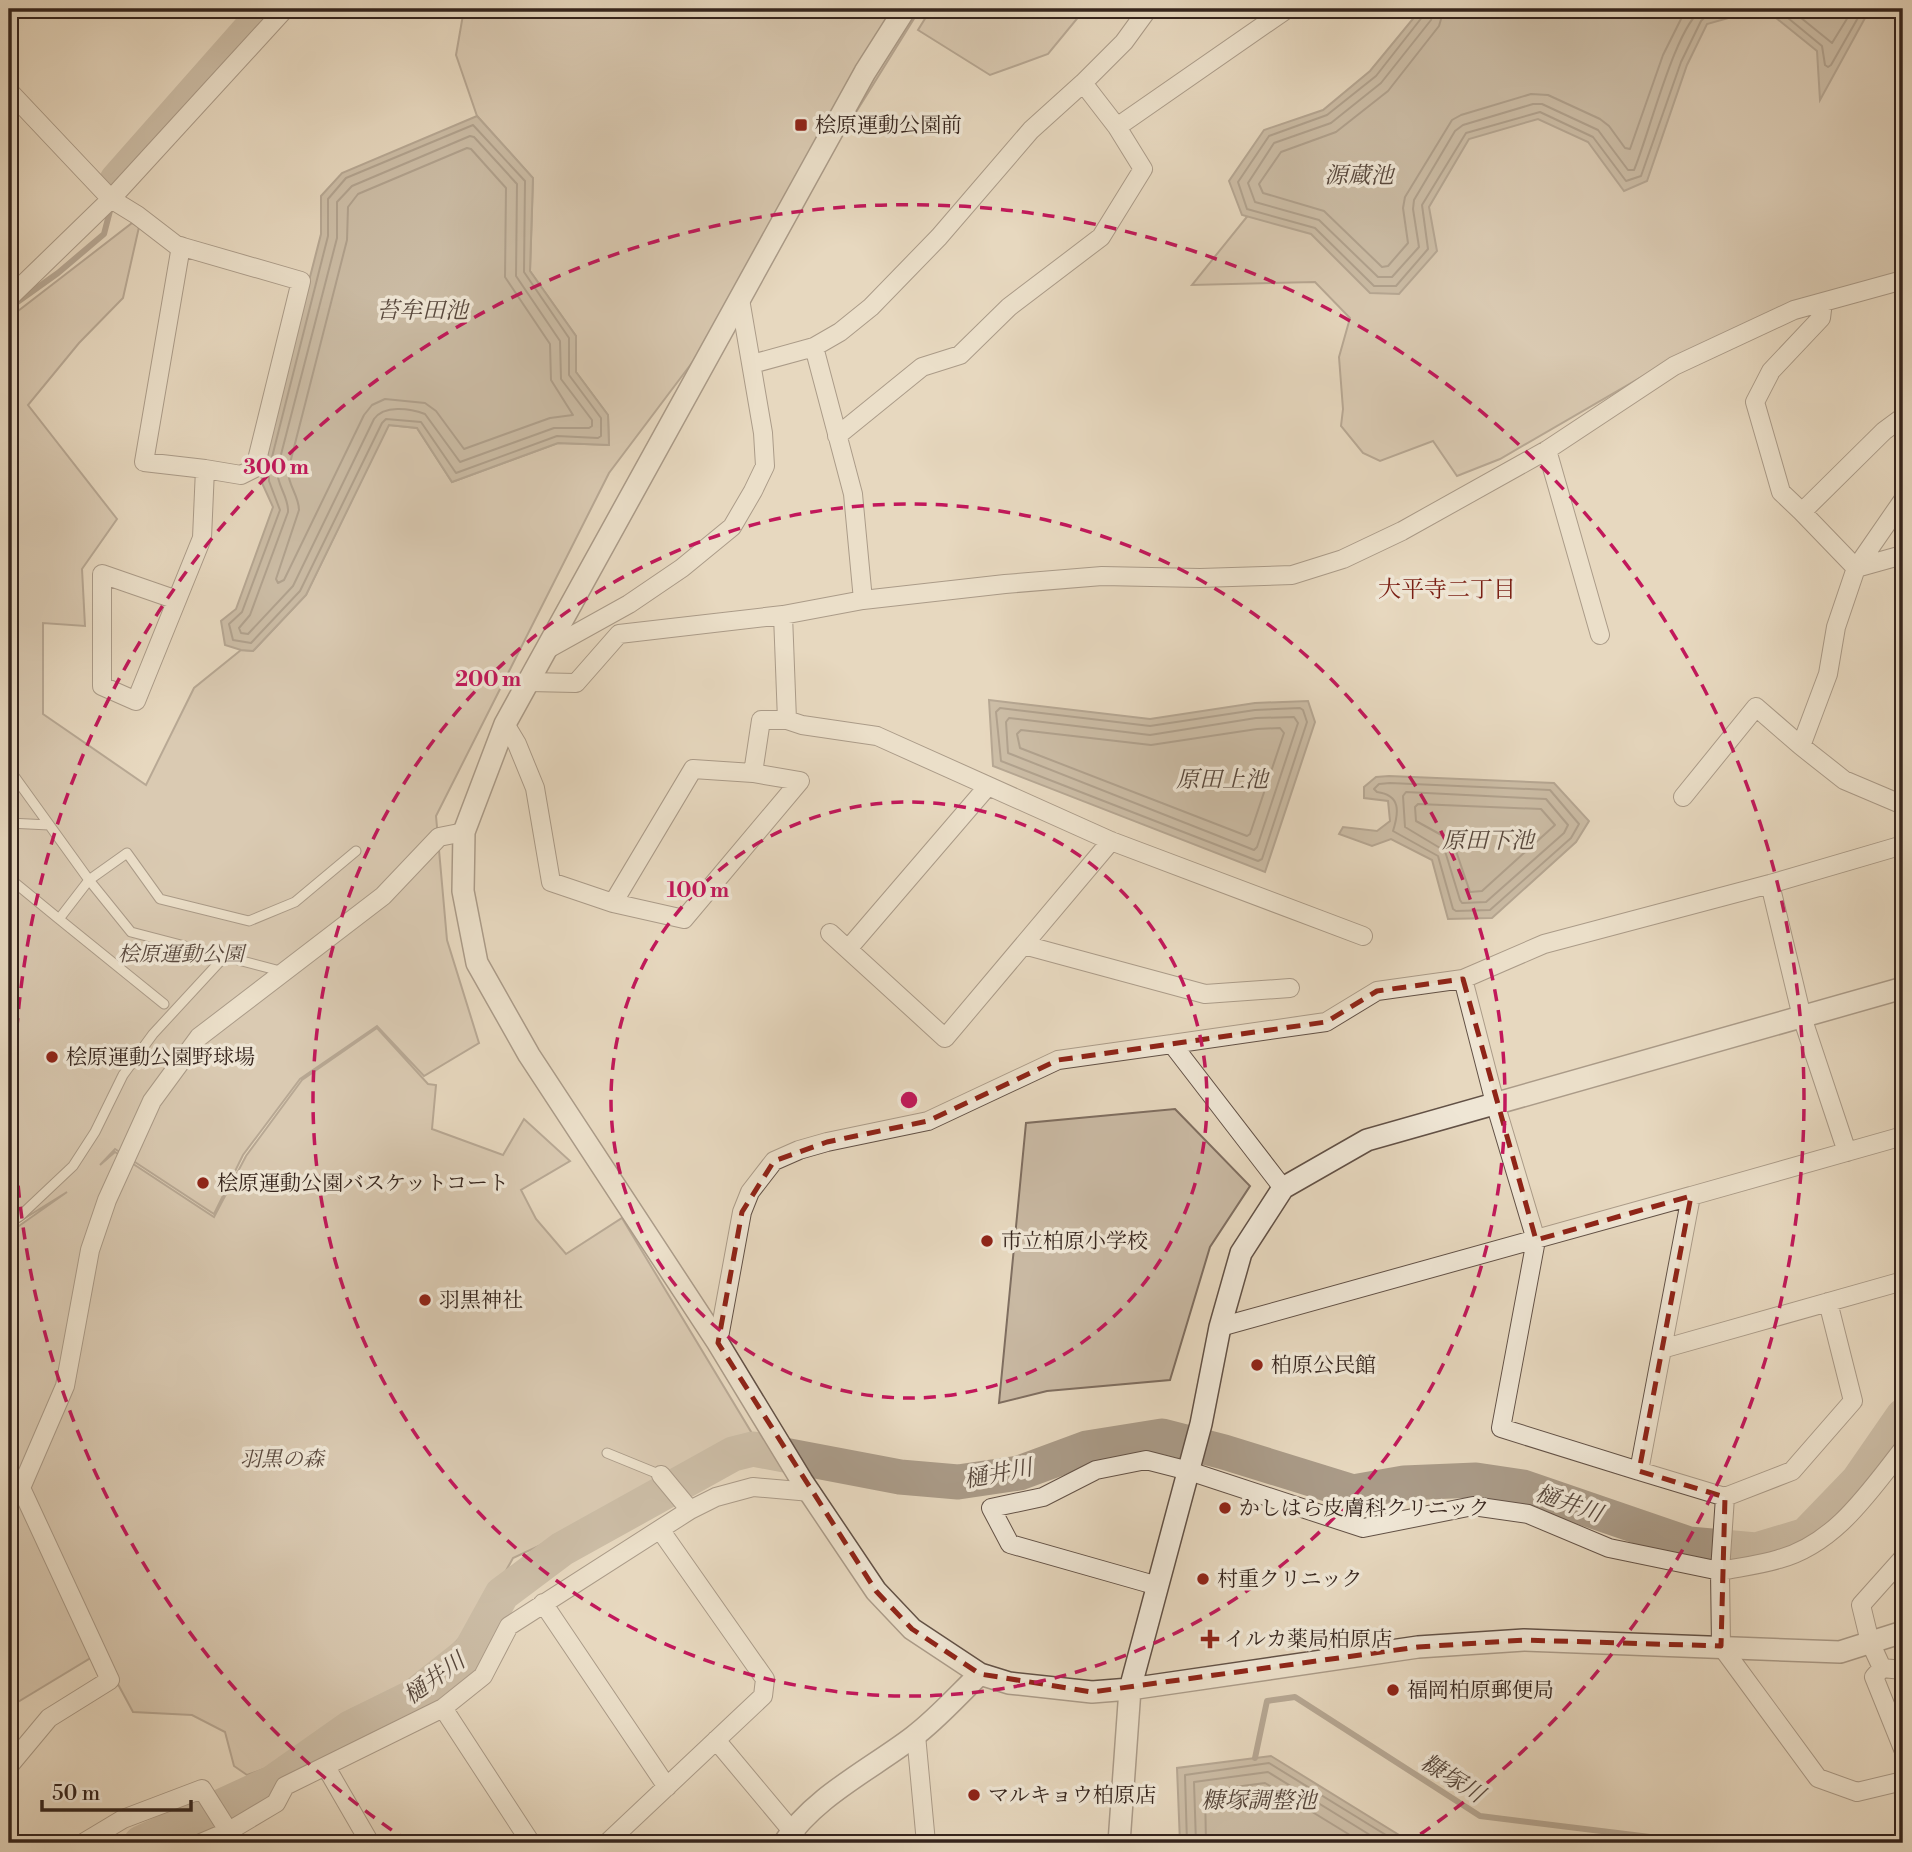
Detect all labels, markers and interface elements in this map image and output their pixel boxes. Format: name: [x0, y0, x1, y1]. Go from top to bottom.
place label: 桧原運動公園前: [815, 113, 962, 139]
marker: 桧原運動公園前: [793, 117, 809, 133]
water label: 源蔵池: [1325, 162, 1397, 190]
water label: 苔牟田池: [376, 297, 471, 325]
text: 300 m: [243, 455, 309, 481]
district label: 大平寺二丁目: [1378, 576, 1516, 604]
text: 200 m: [455, 667, 521, 693]
water label: 原田上池: [1176, 766, 1271, 794]
water label: 原田下池: [1442, 827, 1537, 855]
text: 100 m: [667, 878, 729, 904]
park label: 桧原運動公園: [118, 942, 247, 968]
place label: 桧原運動公園野球場: [66, 1045, 255, 1071]
marker: 桧原運動公園野球場: [44, 1049, 60, 1065]
centre of rings: [897, 1088, 921, 1112]
place label: 桧原運動公園バスケットコート: [217, 1171, 509, 1197]
marker: 桧原運動公園バスケットコート: [195, 1175, 211, 1191]
place label: 市立柏原小学校: [1001, 1229, 1148, 1255]
marker: 市立柏原小学校: [979, 1233, 995, 1249]
place label: 羽黒神社: [439, 1288, 523, 1314]
marker: 羽黒神社: [417, 1292, 433, 1308]
place label: 柏原公民館: [1271, 1353, 1376, 1379]
marker: 柏原公民館: [1249, 1357, 1265, 1373]
park label: 羽黒の森: [240, 1447, 326, 1473]
water label: 樋井川: [962, 1453, 1038, 1494]
water label: 樋井川: [1531, 1479, 1609, 1529]
place label: かしはら皮膚科クリニック: [1239, 1496, 1490, 1522]
marker: かしはら皮膚科クリニック: [1217, 1500, 1233, 1516]
place label: 村重クリニック: [1217, 1567, 1363, 1593]
marker: 村重クリニック: [1195, 1571, 1211, 1587]
place label: イルカ薬局柏原店: [1224, 1627, 1392, 1653]
marker: イルカ薬局柏原店: [1202, 1631, 1218, 1647]
water label: 樋井川: [398, 1645, 473, 1710]
place label: 福岡柏原郵便局: [1407, 1678, 1554, 1704]
marker: 福岡柏原郵便局: [1385, 1682, 1401, 1698]
water label: 糠塚川: [1416, 1749, 1492, 1811]
scale bar: [42, 1768, 191, 1812]
text: 50 m: [52, 1781, 100, 1807]
place label: マルキョウ柏原店: [988, 1783, 1156, 1809]
marker: マルキョウ柏原店: [966, 1787, 982, 1803]
water label: 糠塚調整池: [1202, 1787, 1320, 1815]

